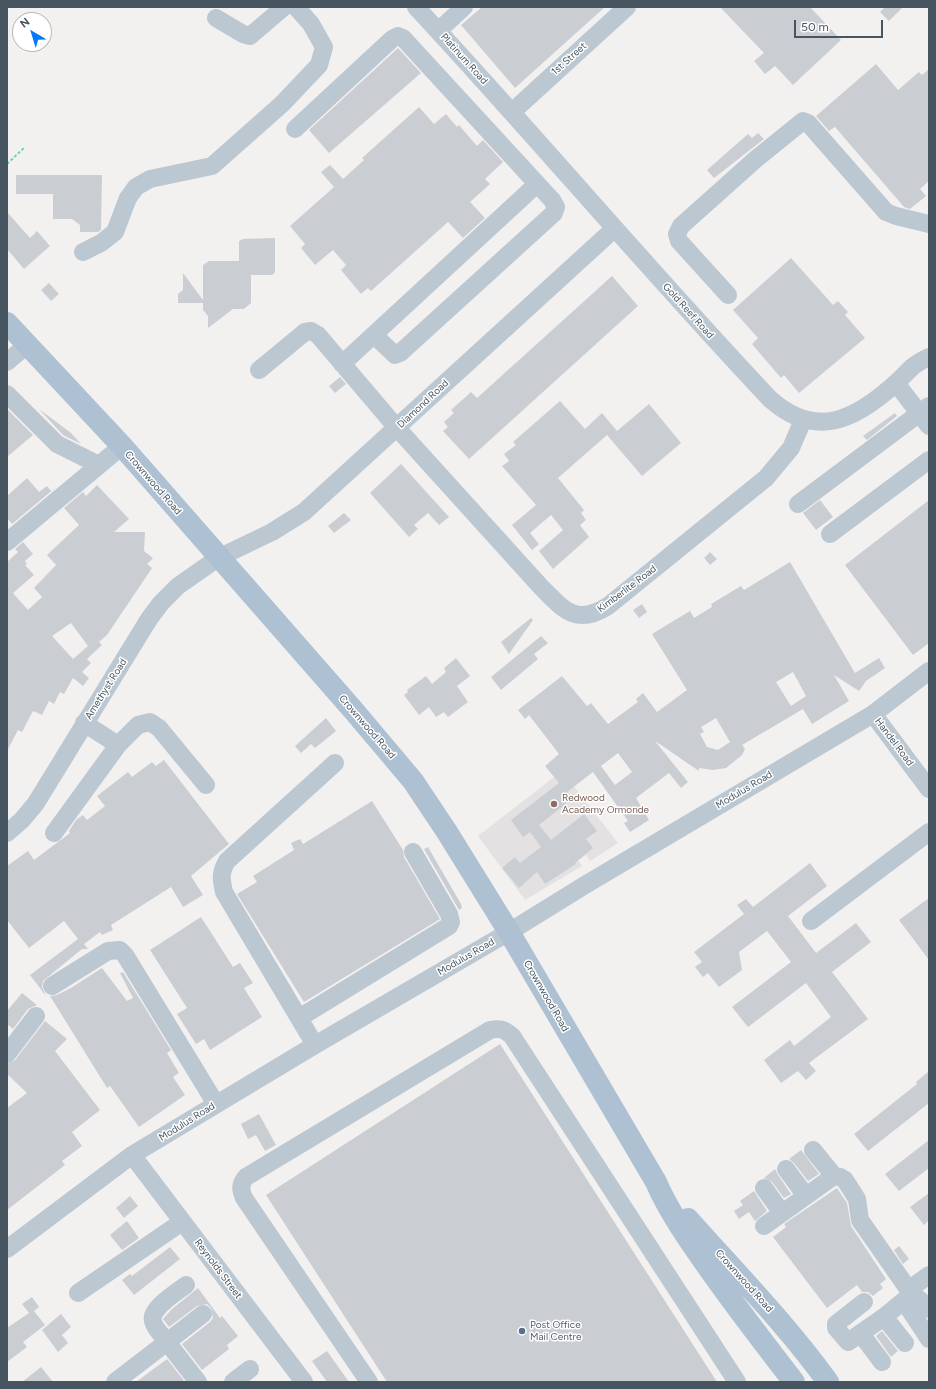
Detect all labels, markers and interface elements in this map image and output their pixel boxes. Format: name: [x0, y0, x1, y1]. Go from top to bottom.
north arrow: [12, 12, 52, 52]
scale bar: [796, 12, 885, 38]
text: N: [18, 15, 32, 31]
text: 50 m: [801, 20, 829, 34]
street label: Platinum Road: [438, 31, 490, 87]
street label: 1st Street: [549, 40, 589, 78]
street label: Gold Reef Road: [660, 281, 716, 341]
street label: Diamond Road: [395, 377, 451, 431]
street label: Crownwood Road: [122, 449, 184, 517]
street label: Kimberlite Road: [595, 563, 659, 615]
street label: Amethyst Road: [83, 656, 129, 722]
street label: Crownwood Road: [336, 693, 398, 761]
street label: Handel Road: [872, 716, 916, 768]
street label: Modulus Road: [714, 768, 774, 812]
place label: Redwood Academy Ormonde: [562, 792, 649, 816]
marker: Redwood Academy Ormonde: [549, 799, 559, 809]
street label: Modulus Road: [435, 936, 497, 978]
street label: Crownwood Road: [521, 958, 571, 1034]
street label: Modulus Road: [157, 1100, 217, 1144]
street label: Reynolds Street: [192, 1237, 244, 1301]
street label: Crownwood Road: [713, 1247, 775, 1315]
place label: Post Office Mail Centre: [530, 1319, 581, 1342]
marker: Post Office Mail Centre: [517, 1326, 527, 1336]

